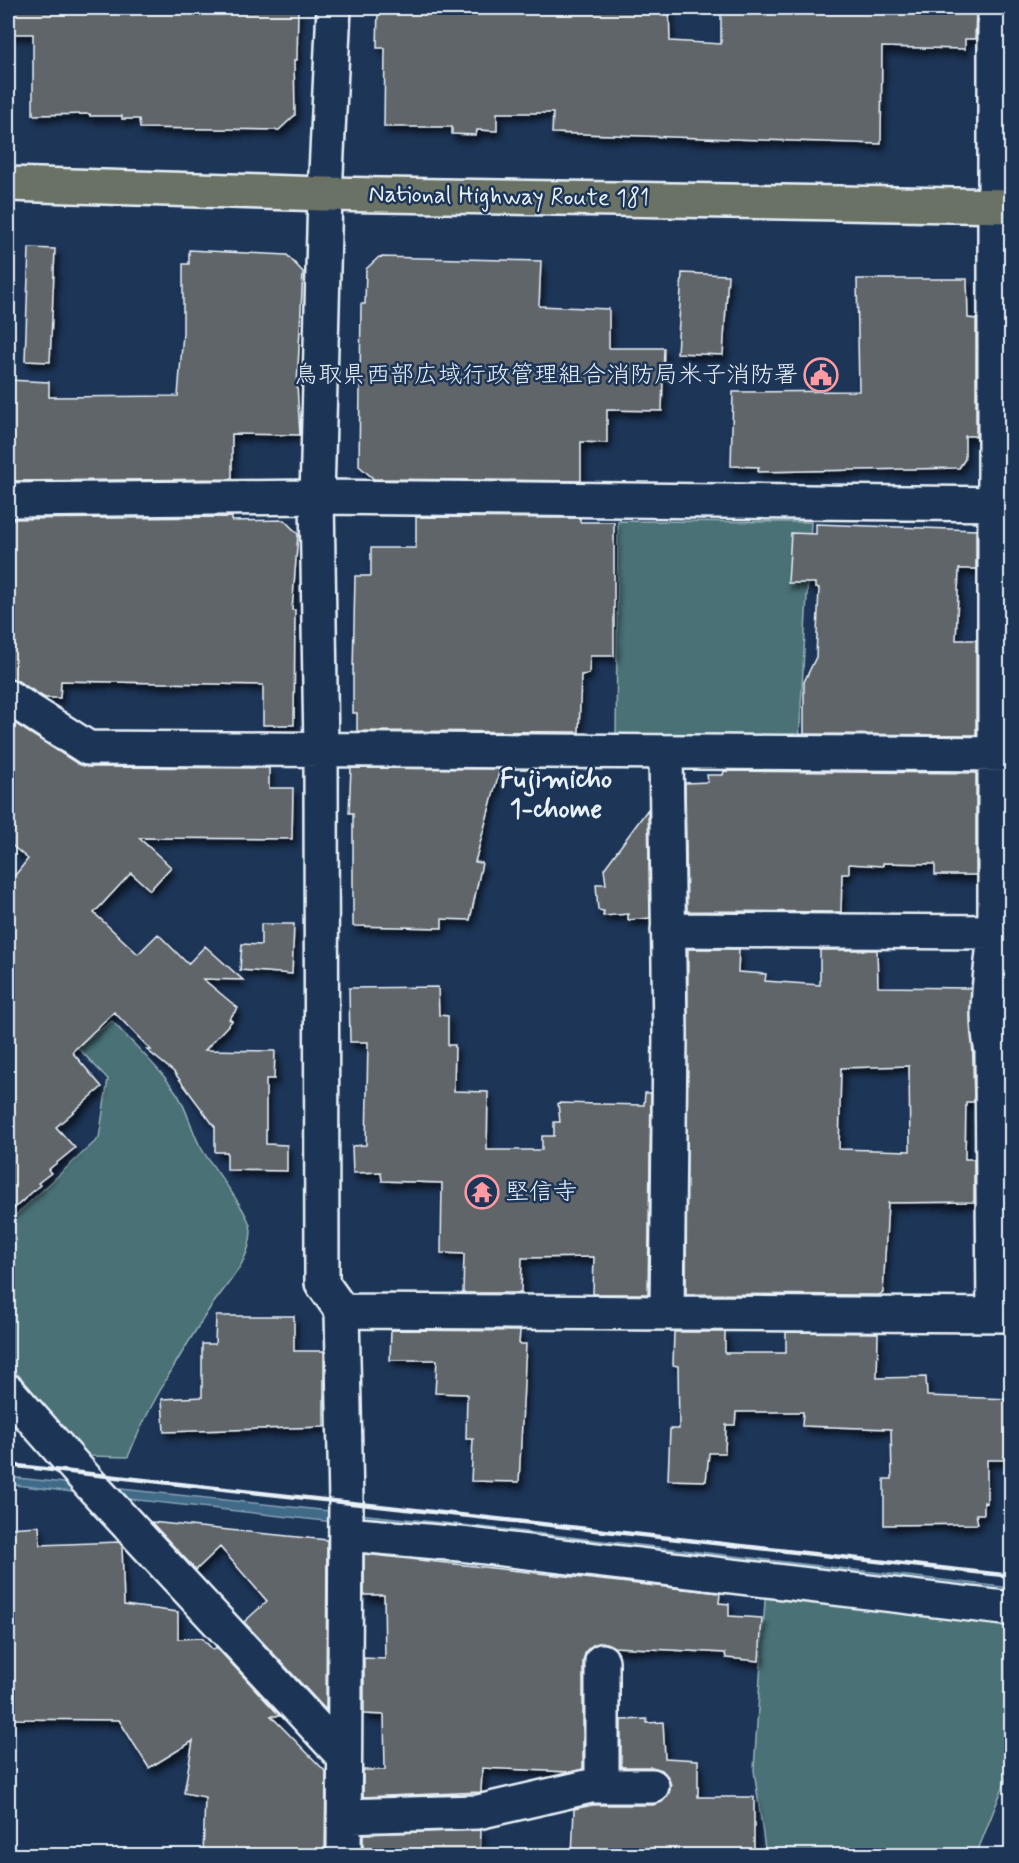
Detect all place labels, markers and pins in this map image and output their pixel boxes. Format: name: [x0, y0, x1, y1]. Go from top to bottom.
public building icon: 鳥取県西部広域行政管理組合消防局米子消防署: [803, 357, 839, 393]
place label: 鳥取県西部広域行政管理組合消防局米子消防署: [294, 360, 798, 391]
temple icon: 堅信寺: [464, 1174, 500, 1210]
place label: 堅信寺: [505, 1177, 577, 1208]

